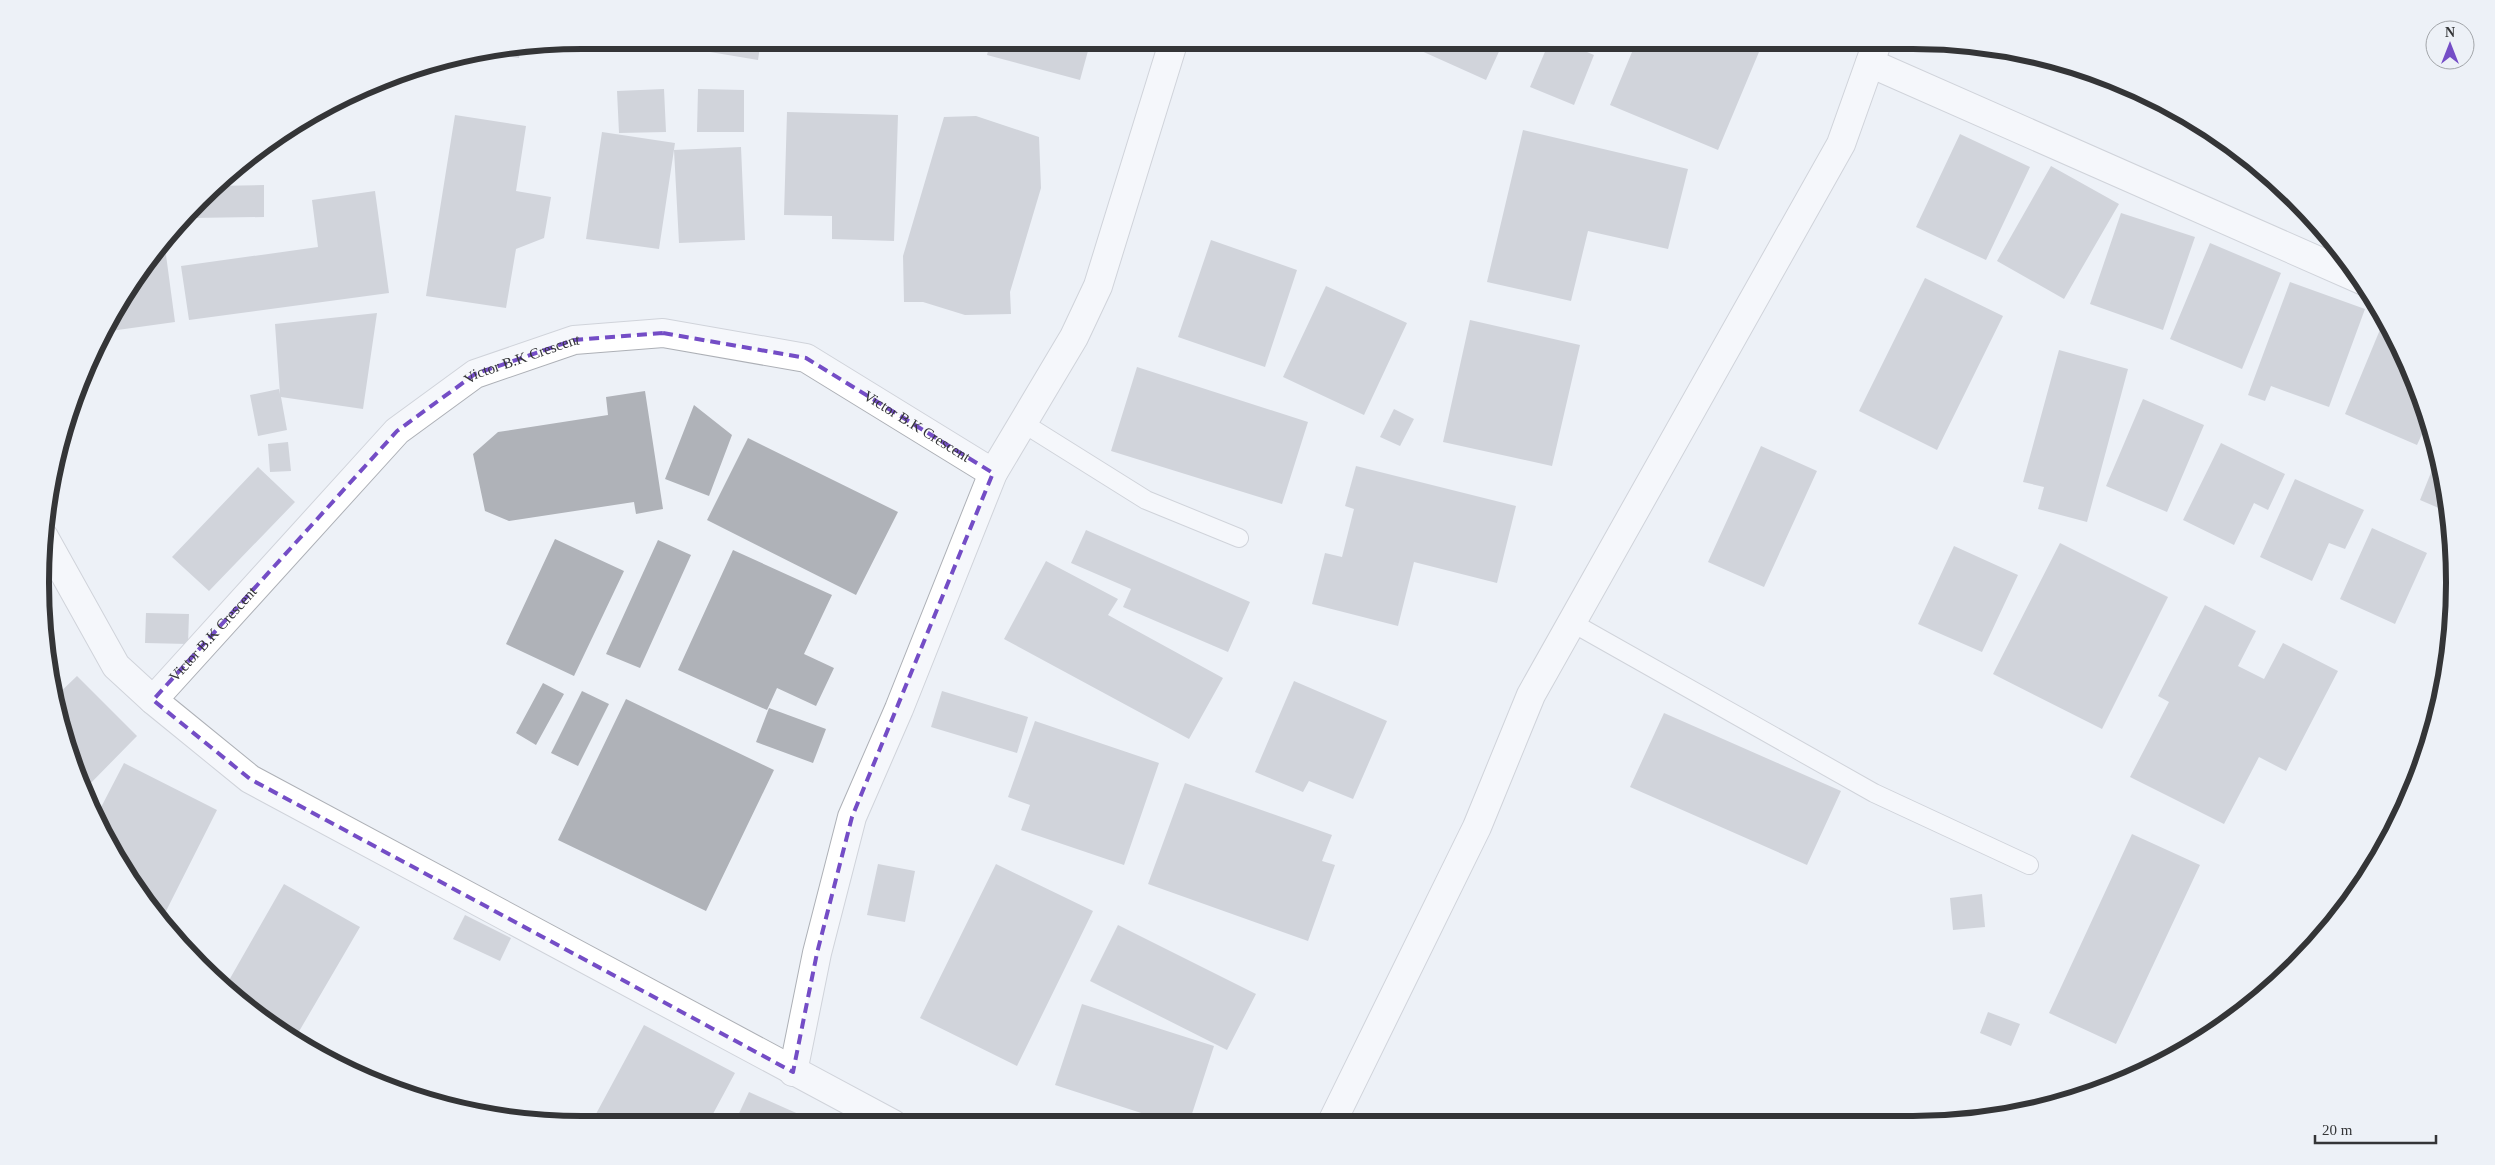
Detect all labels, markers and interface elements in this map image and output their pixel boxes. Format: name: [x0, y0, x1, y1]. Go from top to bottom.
north arrow: [2425, 20, 2475, 70]
text: N: [2445, 25, 2455, 40]
street label: Victor B.K Crescent: [461, 332, 581, 387]
street label: Victor B.K Crescent: [861, 387, 974, 465]
street label: Victor B.K Crescent: [166, 583, 260, 685]
scale bar: [2315, 1112, 2436, 1144]
text: 20 m: [2322, 1122, 2353, 1138]

